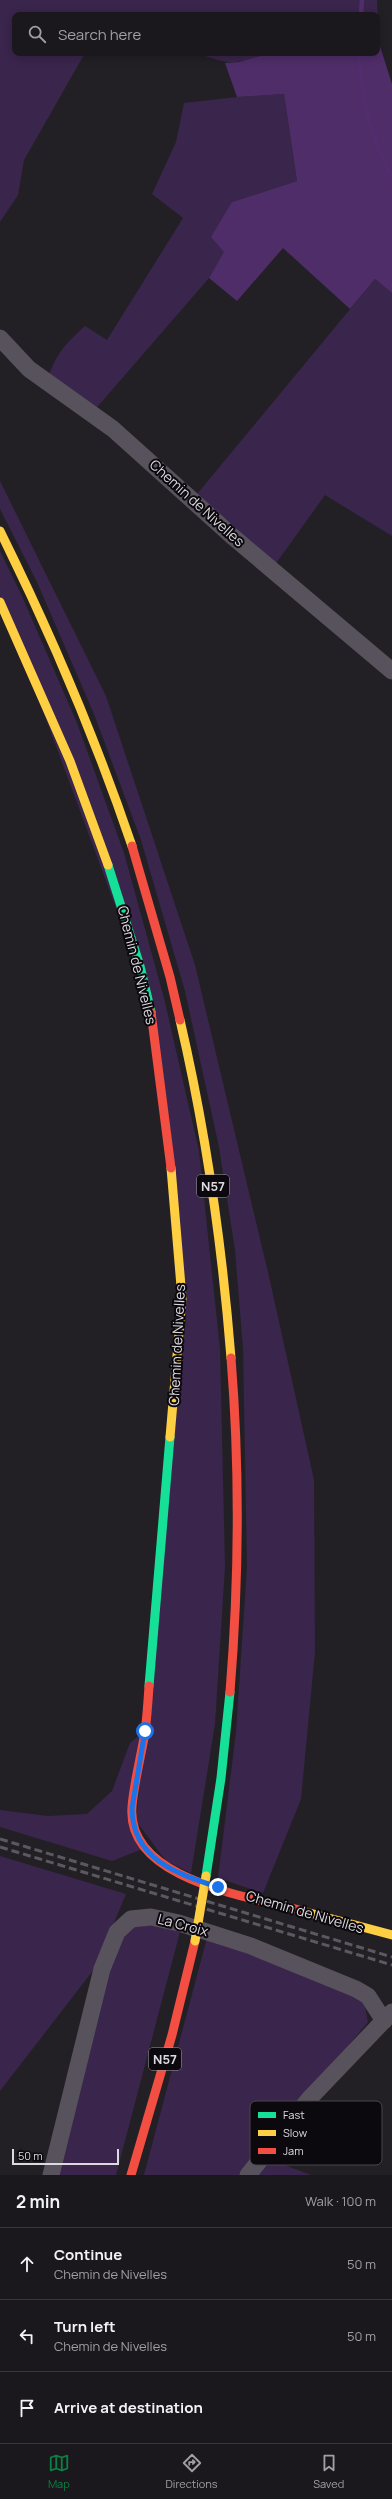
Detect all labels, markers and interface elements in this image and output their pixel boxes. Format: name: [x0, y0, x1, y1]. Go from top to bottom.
search box: [12, 12, 380, 56]
icon: search: [26, 23, 48, 45]
text: Search here: [58, 24, 141, 45]
street label: Chemin de Nivelles: [146, 455, 249, 550]
street label: Chemin de Nivelles: [114, 903, 161, 1026]
road number: N57: [197, 1175, 229, 1197]
street label: Chemin de Nivelles: [164, 1284, 189, 1406]
route start: [136, 1722, 154, 1740]
route end: [209, 1878, 227, 1896]
street label: Chemin de Nivelles: [244, 1886, 366, 1937]
street label: La Croix: [156, 1909, 211, 1941]
road number: N57: [149, 2048, 181, 2070]
legend: [250, 2101, 382, 2165]
text: Fast: [283, 2107, 305, 2122]
text: Slow: [283, 2125, 308, 2140]
text: Jam: [283, 2143, 304, 2158]
scale bar: [12, 2147, 119, 2166]
text: 50 m: [18, 2148, 43, 2163]
text: 2 min: [16, 2190, 60, 2213]
text: Walk · 100 m: [305, 2192, 376, 2210]
text: Continue: [54, 2244, 122, 2265]
icon: ahead: [16, 2253, 38, 2275]
text: 50 m: [347, 2255, 376, 2273]
text: Chemin de Nivelles: [54, 2265, 167, 2283]
text: Turn left: [54, 2316, 116, 2337]
icon: left: [16, 2325, 38, 2347]
text: 50 m: [347, 2327, 376, 2345]
text: Chemin de Nivelles: [54, 2337, 167, 2355]
icon: arrive: [16, 2397, 38, 2419]
text: Arrive at destination: [54, 2397, 203, 2418]
tab: Map: [48, 2452, 70, 2491]
tab: Directions: [165, 2452, 218, 2491]
tab: Saved: [313, 2452, 344, 2491]

